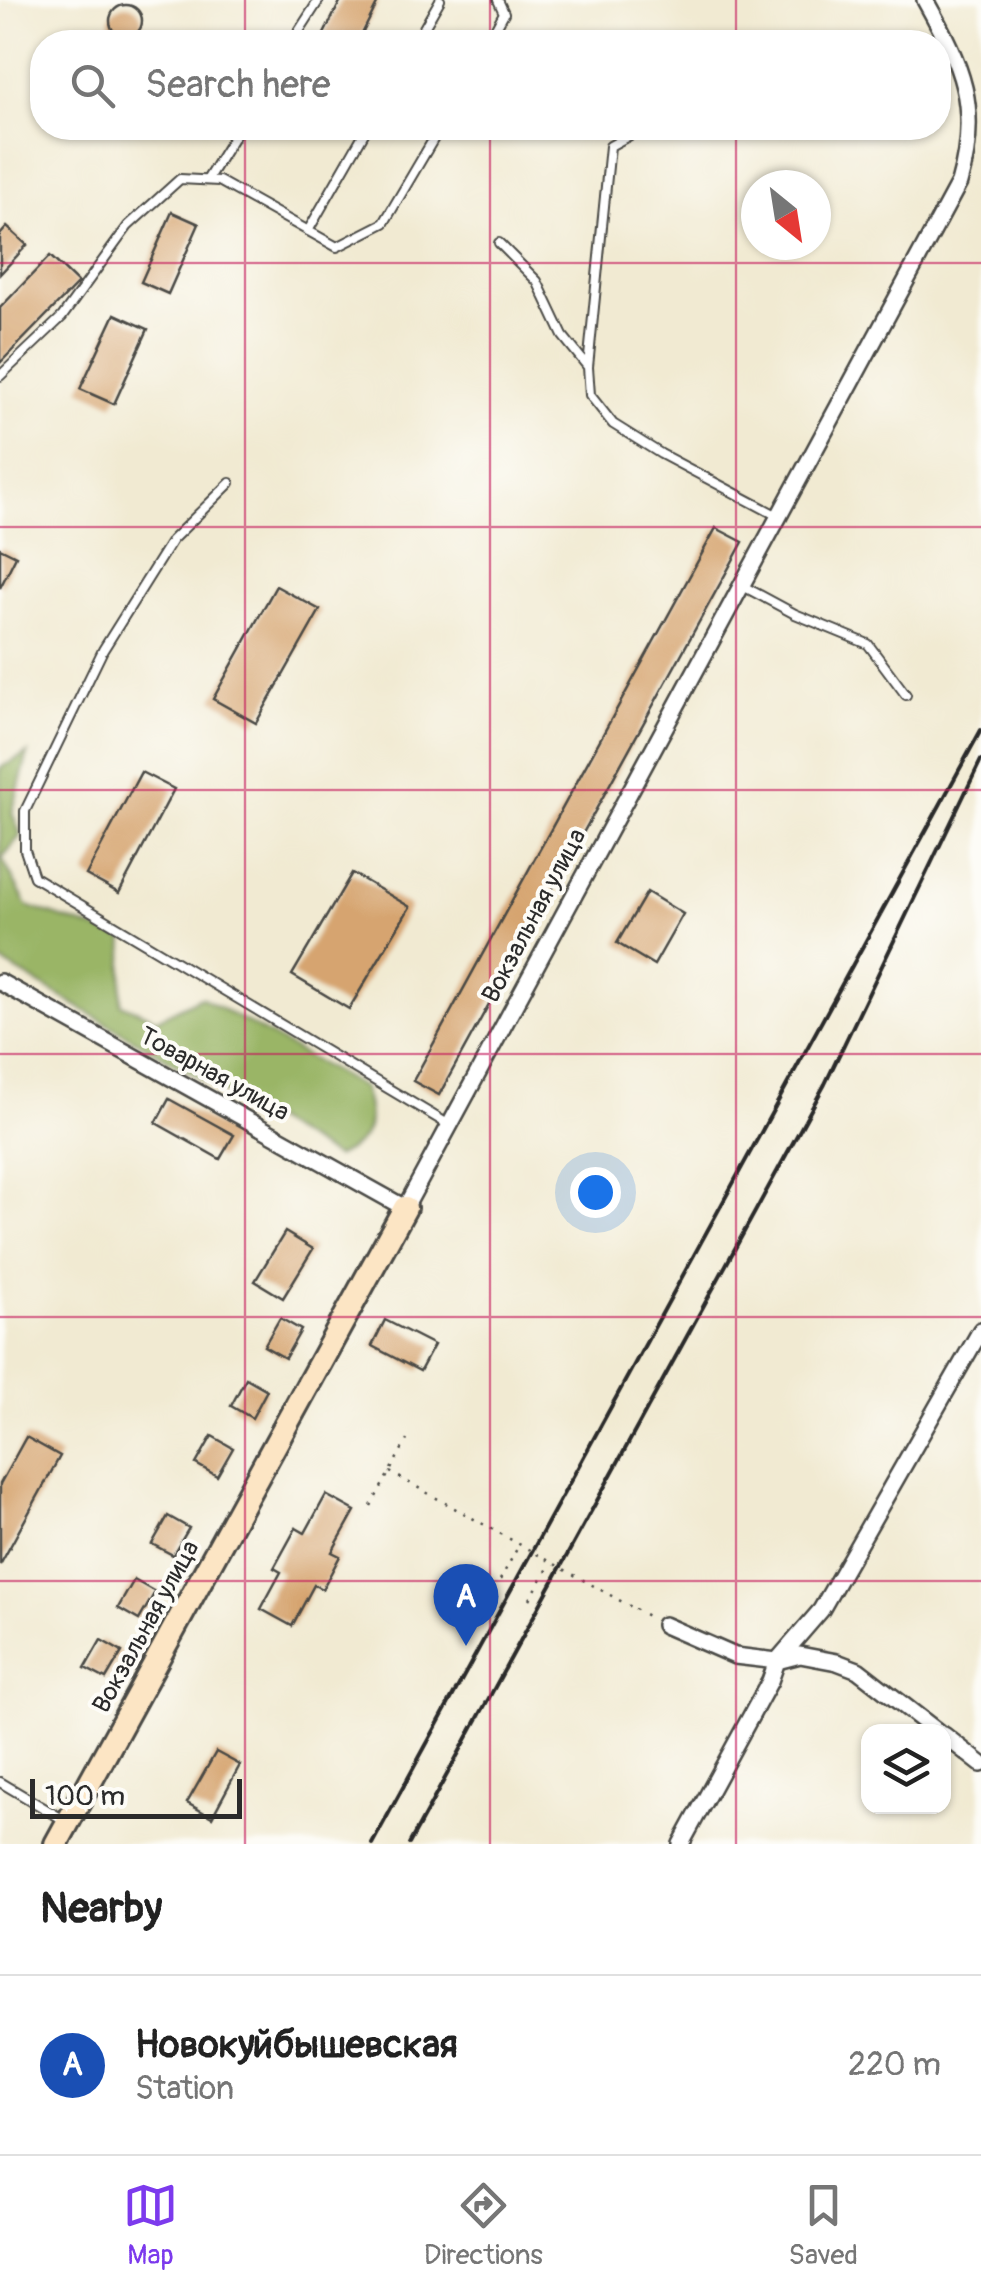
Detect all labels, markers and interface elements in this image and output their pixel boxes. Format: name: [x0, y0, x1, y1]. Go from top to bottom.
search box: [30, 30, 951, 140]
icon: search: [65, 58, 120, 113]
text: Search here: [145, 61, 331, 109]
north arrow: [741, 170, 831, 260]
street label: Вокзальная улица: [475, 824, 593, 1008]
street label: Товарная улица: [134, 1020, 295, 1128]
your location: [570, 1167, 621, 1218]
street label: Вокзальная улица: [86, 1535, 206, 1718]
pin: A: [434, 1564, 498, 1646]
map controls: [861, 1724, 951, 1814]
button: layers: [861, 1724, 951, 1814]
scale bar: [30, 1774, 242, 1818]
text: 100 m: [45, 1779, 125, 1814]
text: Nearby: [40, 1883, 162, 1935]
text: Новокуйбышевская: [135, 2021, 458, 2069]
text: A: [62, 2045, 83, 2085]
text: 220 m: [848, 2045, 941, 2085]
text: Station: [135, 2069, 234, 2109]
tab: Map: [123, 2178, 178, 2273]
tab: Directions: [424, 2178, 543, 2273]
tab: Saved: [789, 2178, 858, 2273]

